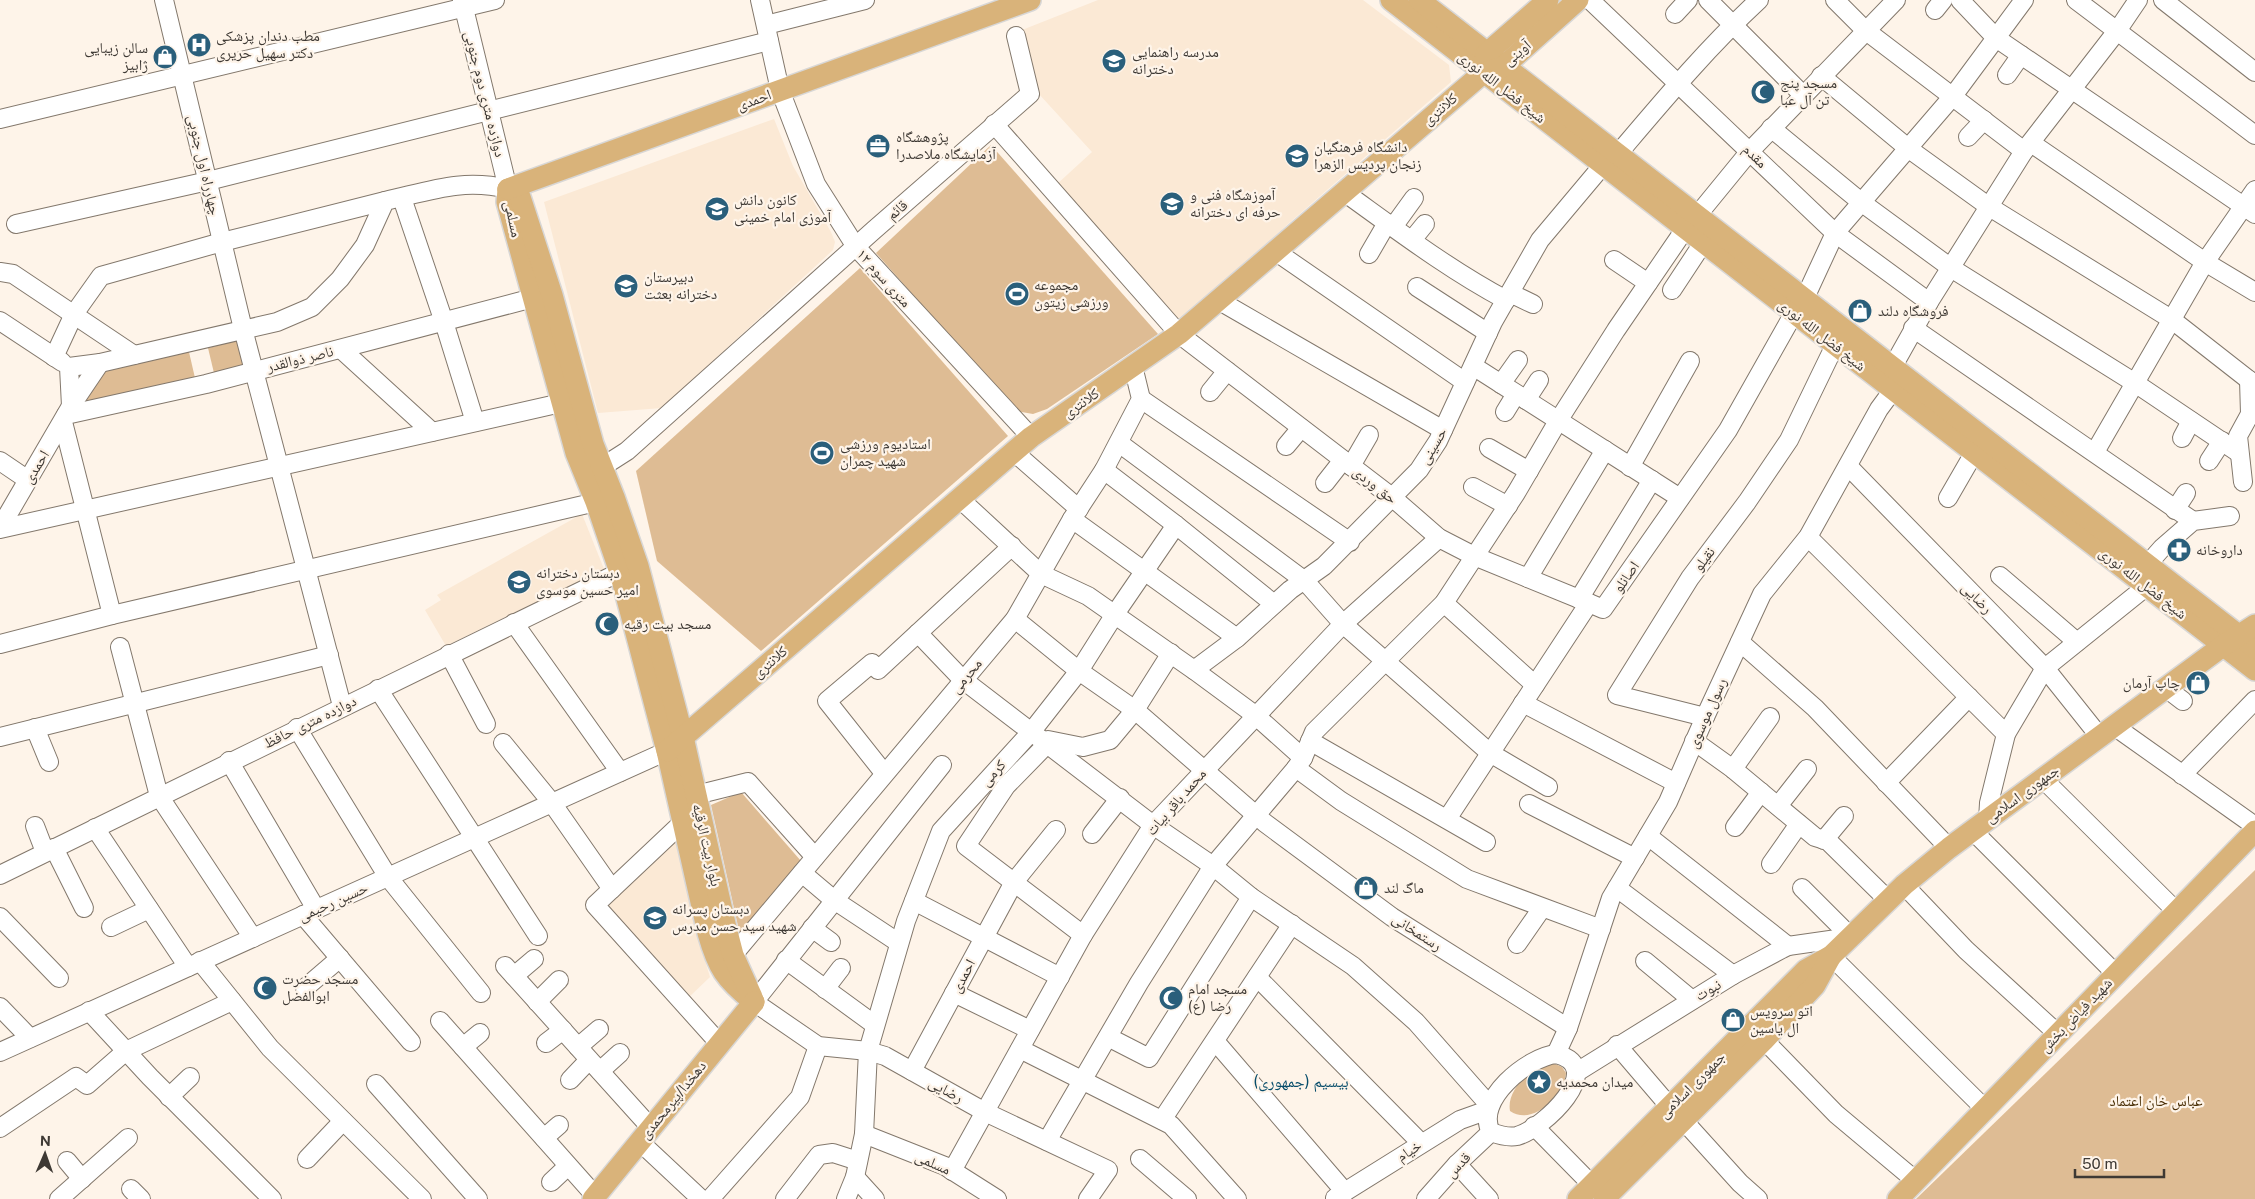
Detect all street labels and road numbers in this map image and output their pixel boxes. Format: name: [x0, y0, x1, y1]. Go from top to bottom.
street label: دوازده متری دوم جنوبی: [460, 29, 509, 159]
street label: آوینی: [1500, 36, 1536, 70]
street label: شیخ فضل الله نوری: [1454, 47, 1550, 128]
street label: احمدی: [734, 85, 774, 115]
street label: کلانتری: [1419, 89, 1462, 130]
street label: چهارراه اول جنوبی: [183, 113, 224, 218]
street label: مقدم: [1738, 140, 1771, 173]
street label: قائم: [883, 196, 912, 225]
street label: مسلمی: [499, 199, 526, 239]
street label: ۱۲ متری سوم: [852, 245, 915, 312]
street label: شیخ فضل الله نوری: [1774, 295, 1870, 376]
street label: ناصر ذوالقدر: [264, 342, 335, 376]
street label: کلانتری: [1059, 384, 1103, 423]
street label: حسینی: [1415, 424, 1452, 468]
street label: احمدی: [19, 447, 54, 487]
street label: حق وردی: [1349, 462, 1401, 509]
street label: نقیلو: [1689, 543, 1719, 575]
street label: شیخ فضل الله نوری: [2095, 543, 2191, 624]
street label: اصانلو: [1609, 558, 1643, 596]
street label: رضایی: [1957, 579, 1996, 618]
street label: کلانتری: [749, 642, 792, 683]
street label: محرمی: [946, 655, 987, 698]
street label: رسول موسوی: [1683, 675, 1732, 751]
street label: دوازده متری حافظ: [261, 692, 360, 753]
street label: کرمی: [976, 756, 1010, 791]
street label: جمهوری اسلامی: [1982, 761, 2063, 828]
street label: محمد باقر بیات: [1142, 765, 1210, 839]
street label: بلوار بیت الرقیه: [689, 802, 725, 888]
street label: حسین رحیمی: [295, 878, 372, 926]
street label: رستمخانی: [1388, 909, 1445, 956]
street label: احمدی: [947, 956, 980, 996]
street label: شهید فیاض بخش: [2036, 974, 2117, 1057]
street label: نبوت: [1692, 975, 1724, 1005]
street label: جمهوری اسلامی: [1655, 1048, 1730, 1123]
street label: دهخدا/پیرمحمدی: [636, 1057, 711, 1144]
street label: رضایی: [925, 1073, 967, 1108]
street label: خیام: [1393, 1136, 1426, 1166]
street label: مسلمی: [912, 1147, 954, 1180]
street label: قدس: [1442, 1148, 1475, 1182]

